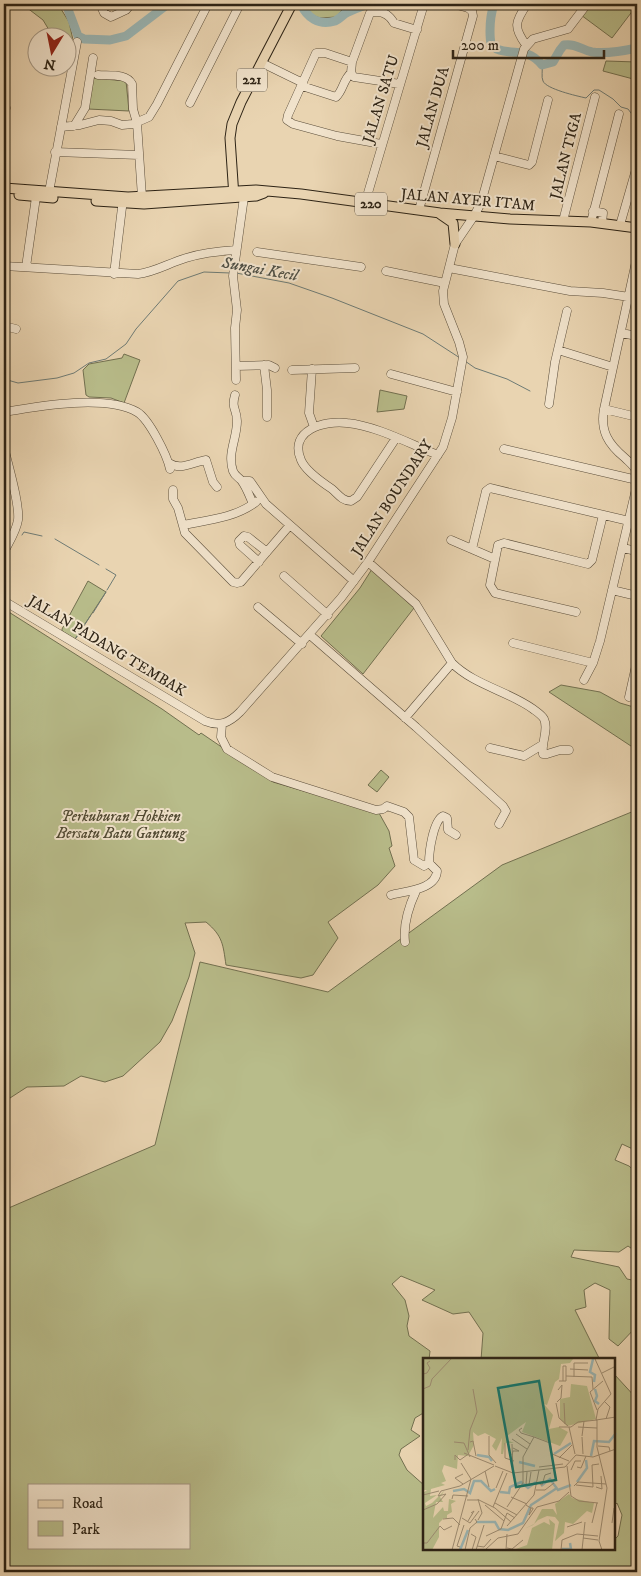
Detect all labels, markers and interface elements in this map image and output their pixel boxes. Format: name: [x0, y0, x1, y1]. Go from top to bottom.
north arrow: [28, 28, 78, 78]
scale bar: [453, 28, 605, 60]
text: 200 m: [461, 36, 499, 55]
street label: JALAN SATU: [358, 52, 404, 147]
text: N: [42, 54, 57, 74]
street label: JALAN DUA: [412, 64, 454, 152]
road number: 221: [237, 68, 267, 92]
street label: JALAN TIGA: [546, 110, 586, 203]
street label: JALAN AYER ITAM: [398, 184, 536, 215]
road number: 220: [355, 192, 387, 215]
water label: Sungai Kecil: [219, 252, 301, 286]
street label: JALAN BOUNDARY: [346, 436, 437, 562]
street label: JALAN PADANG TEMBAK: [23, 590, 190, 701]
park label: Perkuburan Hokkien Bersatu Batu Gantung: [55, 807, 187, 843]
inset map: [423, 1358, 616, 1551]
legend: [28, 1484, 190, 1548]
text: Road: [72, 1494, 104, 1513]
text: Park: [72, 1520, 101, 1539]

